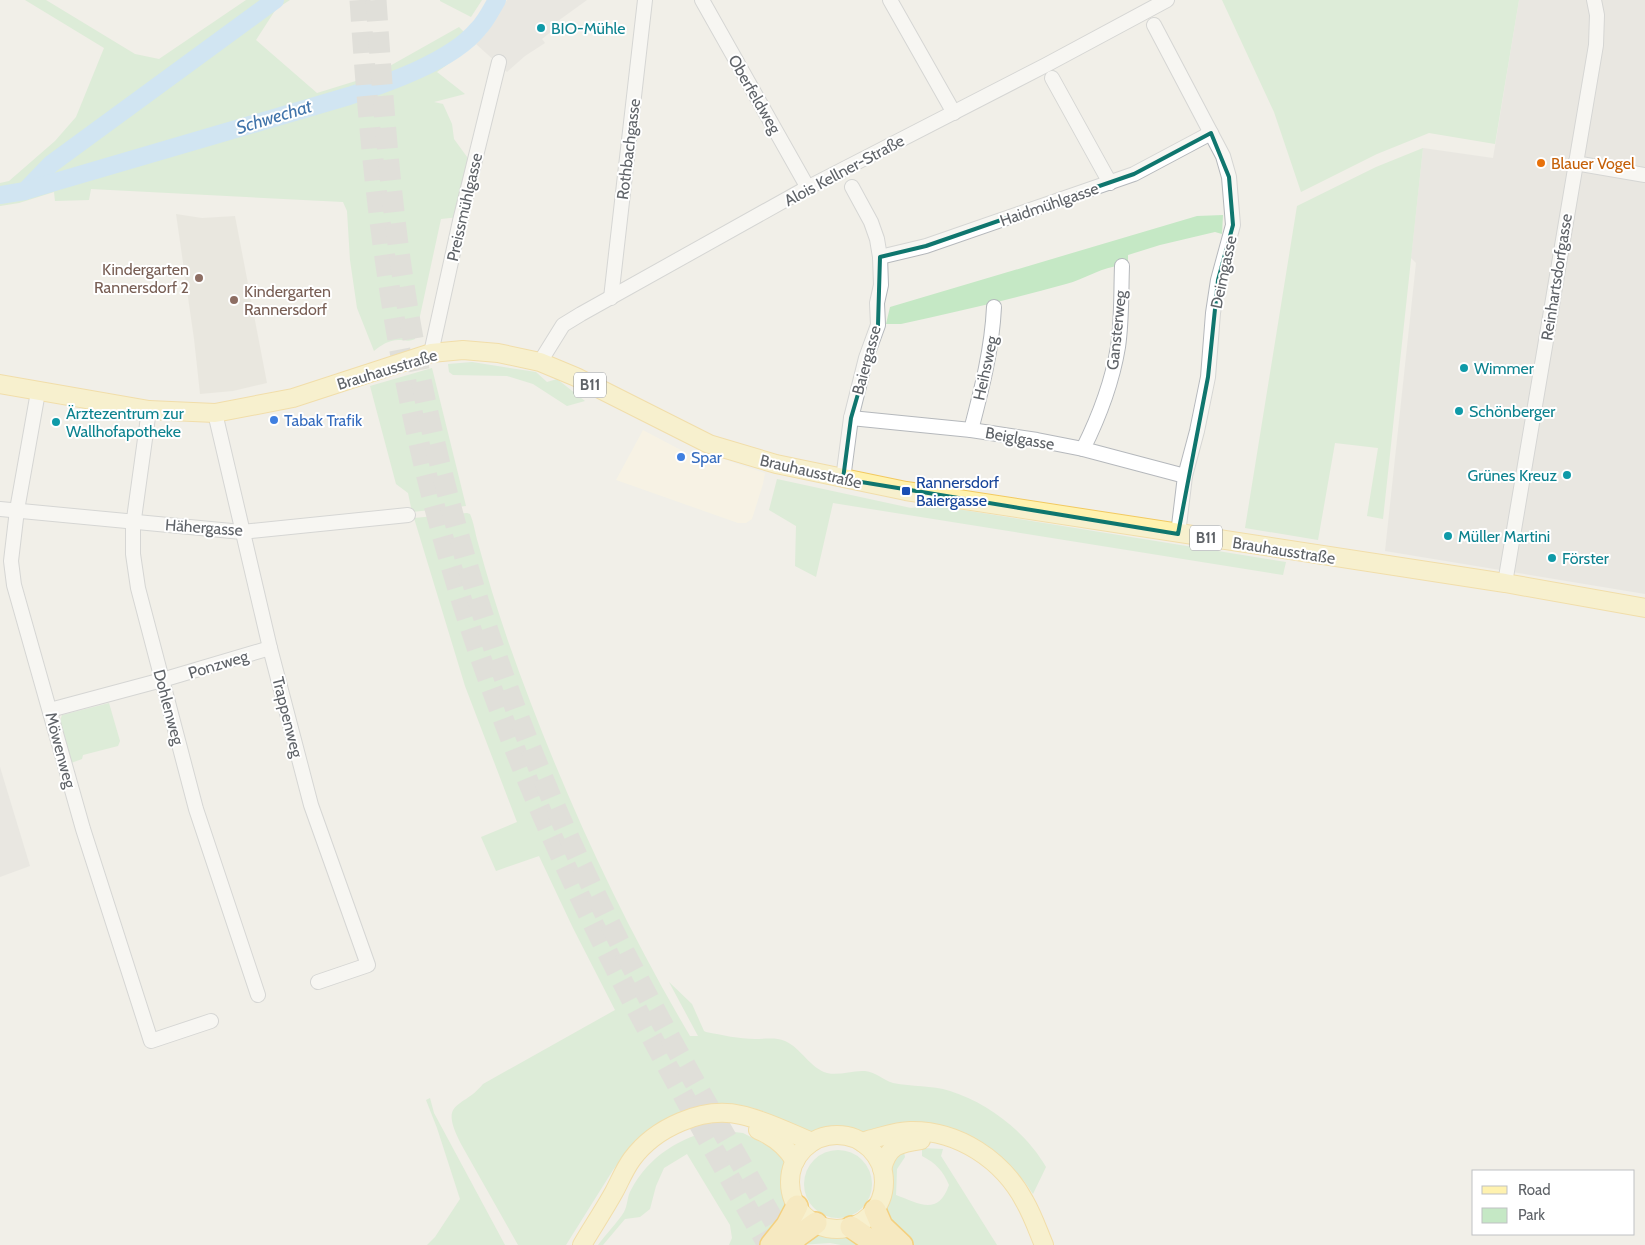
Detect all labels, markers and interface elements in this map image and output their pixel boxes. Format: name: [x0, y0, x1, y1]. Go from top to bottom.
place label: BIO-Mühle: [551, 19, 625, 38]
marker: BIO-Mühle: [535, 22, 547, 34]
street label: Oberfeldweg: [724, 51, 785, 138]
water label: Schwechat: [233, 95, 315, 139]
street label: Rothbachgasse: [613, 97, 644, 201]
street label: Alois Kellner-Straße: [781, 131, 907, 210]
street label: Preissmühlgasse: [443, 151, 486, 263]
place label: Blauer Vogel: [1551, 154, 1635, 173]
marker: Blauer Vogel: [1535, 157, 1547, 169]
street label: Haidmühlgasse: [997, 179, 1101, 230]
street label: Reinhartsdorfgasse: [1537, 212, 1576, 342]
street label: Deimgasse: [1206, 234, 1241, 310]
place label: Kindergarten Rannersdorf 2: [94, 260, 189, 297]
marker: Kindergarten Rannersdorf 2: [193, 272, 205, 284]
place label: Kindergarten Rannersdorf: [244, 282, 331, 319]
street label: Gansterweg: [1103, 288, 1130, 371]
marker: Kindergarten Rannersdorf: [228, 294, 240, 306]
street label: Baiergasse: [848, 323, 885, 397]
street label: Heihsweg: [969, 333, 1002, 402]
street label: Brauhausstraße: [335, 345, 440, 394]
place label: Wimmer: [1474, 359, 1535, 378]
marker: Wimmer: [1458, 362, 1470, 374]
road number: B11: [574, 372, 606, 398]
place label: Schönberger: [1469, 402, 1556, 421]
place label: Ärztezentrum zur Wallhofapotheke: [66, 404, 185, 441]
marker: Schönberger: [1453, 405, 1465, 417]
place label: Tabak Trafik: [284, 411, 363, 430]
marker: Tabak Trafik: [268, 414, 280, 426]
marker: Ärztezentrum zur Wallhofapotheke: [50, 416, 62, 428]
street label: Beiglgasse: [984, 423, 1056, 454]
place label: Spar: [691, 448, 723, 467]
marker: Spar: [675, 451, 687, 463]
street label: Brauhausstraße: [758, 451, 864, 492]
place label: Grünes Kreuz: [1468, 466, 1557, 485]
marker: Grünes Kreuz: [1561, 469, 1573, 481]
place label: Rannersdorf Baiergasse: [916, 473, 1000, 510]
marker: Rannersdorf Baiergasse: [900, 485, 912, 497]
street label: Hähergasse: [165, 515, 243, 540]
road number: B11: [1190, 526, 1222, 550]
place label: Müller Martini: [1458, 527, 1550, 546]
marker: Müller Martini: [1442, 530, 1454, 542]
street label: Brauhausstraße: [1231, 533, 1337, 568]
place label: Förster: [1562, 549, 1610, 568]
marker: Förster: [1546, 552, 1558, 564]
street label: Ponzweg: [186, 646, 252, 683]
street label: Dohlenweg: [149, 667, 188, 748]
street label: Trappenweg: [268, 675, 307, 760]
street label: Möwenweg: [41, 710, 80, 791]
legend: [1472, 1170, 1635, 1235]
text: Road: [1518, 1181, 1551, 1199]
text: Park: [1518, 1206, 1545, 1224]

